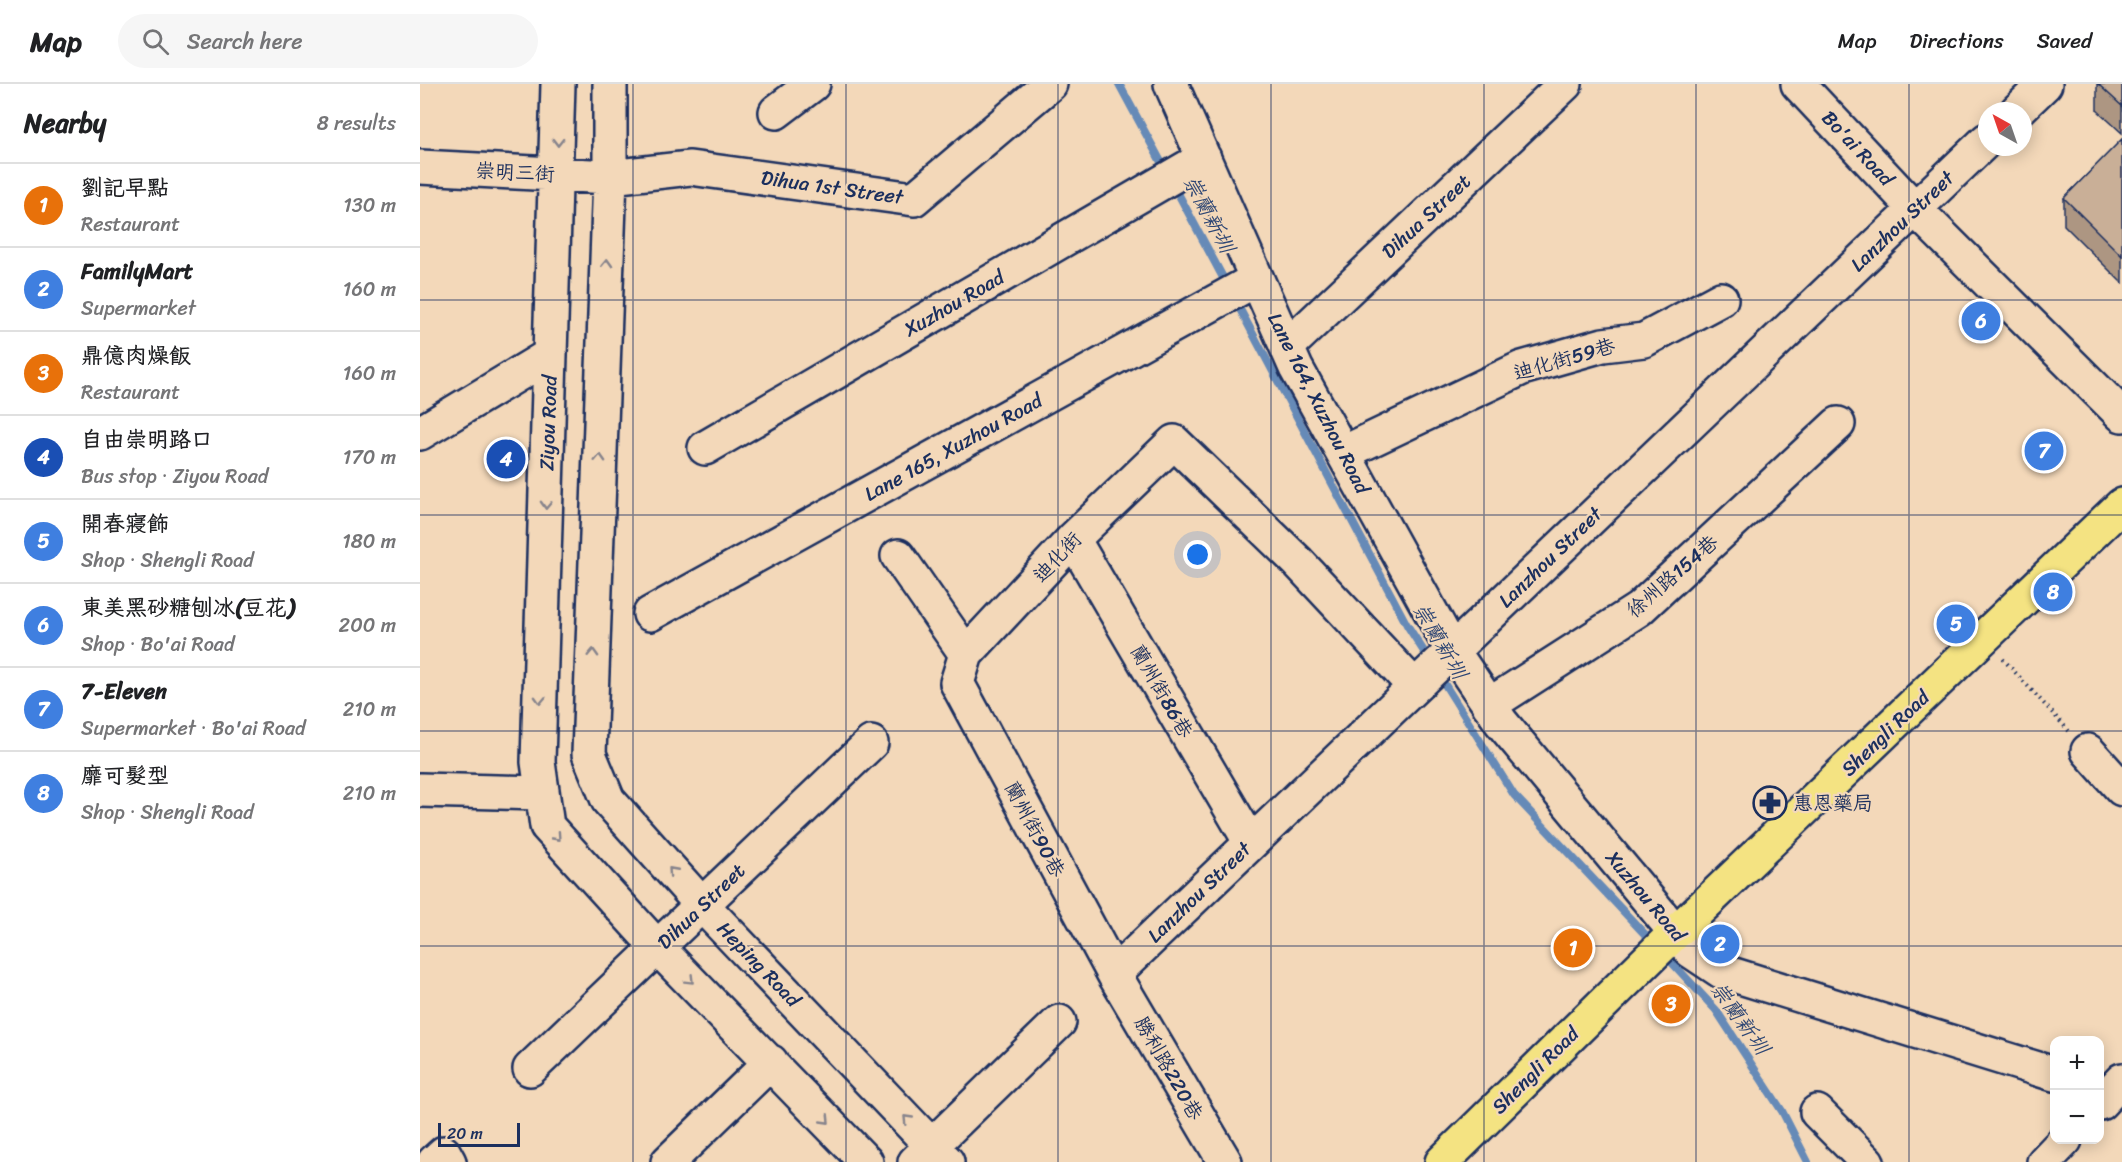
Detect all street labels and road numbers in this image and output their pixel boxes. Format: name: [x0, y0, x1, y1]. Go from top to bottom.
street label: Bo'ai Road: [1813, 102, 1903, 196]
street label: 崇明三街: [474, 153, 556, 192]
street label: Dihua 1st Street: [759, 160, 906, 215]
street label: Lanzhou Street: [1842, 161, 1963, 281]
street label: Dihua Street: [1373, 165, 1480, 268]
street label: Xuzhou Road: [896, 260, 1012, 347]
street label: Lane 164, Xuzhou Road: [1258, 306, 1380, 501]
street label: 迪化街59巷: [1509, 328, 1620, 391]
street label: Ziyou Road: [529, 373, 568, 471]
street label: Lane 165, Xuzhou Road: [857, 383, 1050, 511]
street label: Lanzhou Street: [1490, 497, 1611, 617]
street label: 迪化街: [1024, 523, 1091, 591]
street label: 徐州路154巷: [1618, 525, 1727, 627]
street label: 蘭州街86巷: [1121, 638, 1203, 746]
street label: Shengli Road: [1832, 680, 1939, 785]
street label: 蘭州街90巷: [994, 775, 1075, 885]
street label: Lanzhou Street: [1139, 832, 1260, 952]
street label: Xuzhou Road: [1596, 842, 1696, 951]
street label: Dihua Street: [649, 854, 754, 958]
street label: Heping Road: [708, 913, 810, 1017]
street label: 勝利路220巷: [1124, 1009, 1213, 1128]
street label: Shengli Road: [1483, 1017, 1589, 1123]

